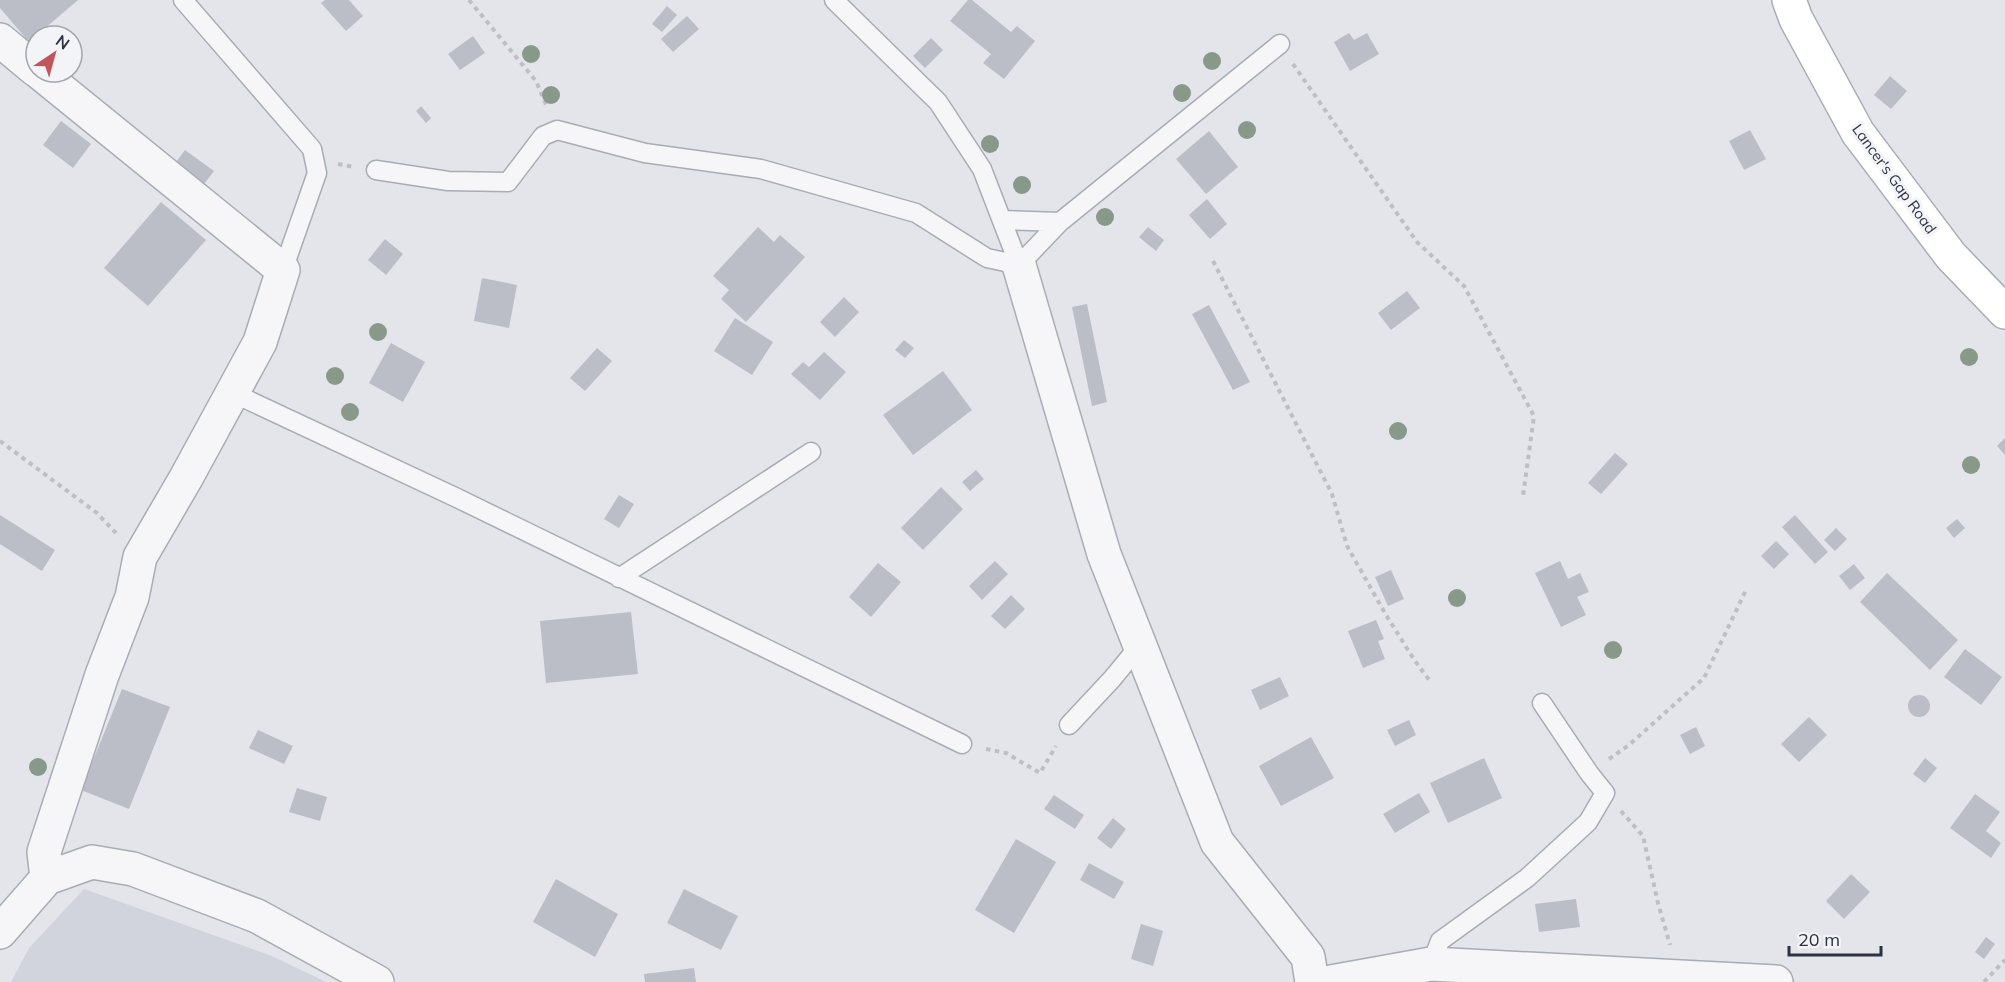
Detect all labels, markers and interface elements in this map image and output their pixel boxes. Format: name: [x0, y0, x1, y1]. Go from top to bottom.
north arrow: [24, 24, 84, 84]
text: N: [52, 30, 74, 54]
street label: Lancer's Gap Road: [1848, 120, 1941, 237]
scale bar: [1789, 919, 1880, 957]
text: 20 m: [1798, 928, 1840, 951]

